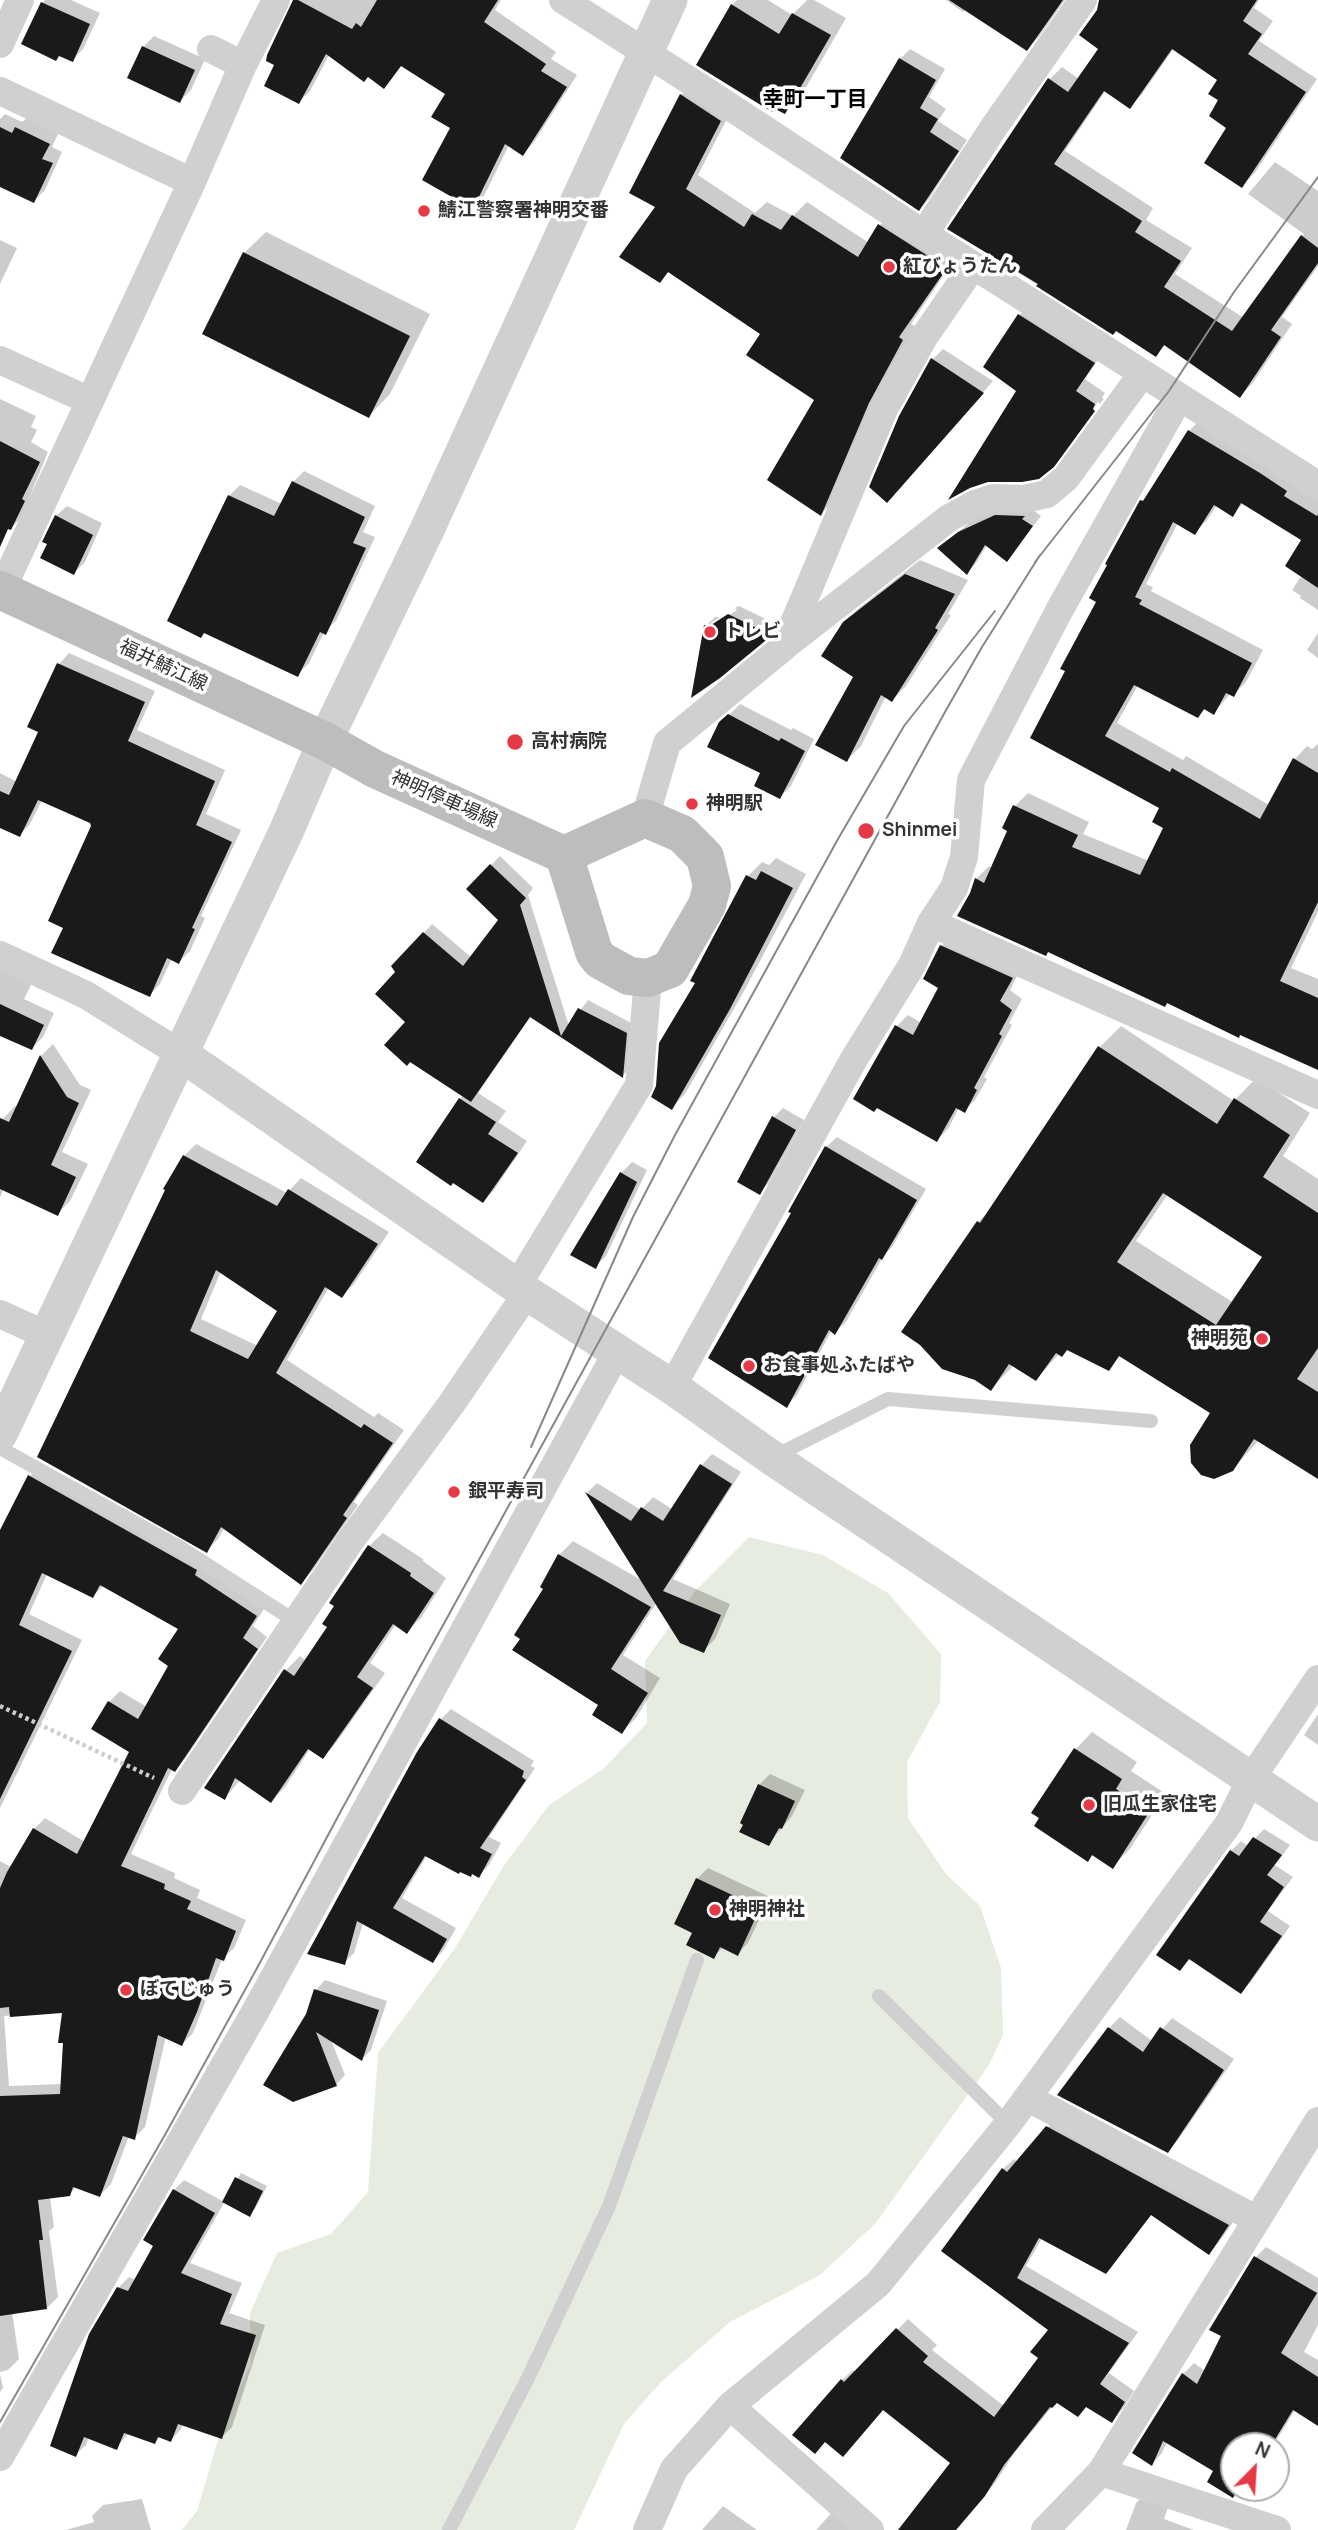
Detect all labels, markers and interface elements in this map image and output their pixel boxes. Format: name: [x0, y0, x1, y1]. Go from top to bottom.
district label: 幸町一丁目: [763, 87, 867, 113]
place label: 鯖江警察署神明交番: [438, 200, 609, 222]
marker: 鯖江警察署神明交番: [416, 203, 432, 219]
place label: 紅びょうたん: [903, 256, 1017, 278]
marker: 紅びょうたん: [881, 259, 897, 275]
place label: トレビ: [724, 621, 781, 643]
marker: トレビ: [702, 624, 718, 640]
street label: 福井鯖江線: [115, 636, 211, 696]
place label: 高村病院: [531, 731, 607, 753]
marker: 高村病院: [505, 732, 525, 752]
street label: 神明停車場線: [387, 766, 501, 834]
place label: 神明駅: [706, 793, 763, 815]
marker: 神明駅: [684, 796, 700, 812]
place label: Shinmei: [882, 820, 957, 842]
marker: Shinmei: [856, 821, 876, 841]
place label: 神明苑: [1191, 1328, 1248, 1350]
marker: 神明苑: [1254, 1331, 1270, 1347]
place label: お食事処ふたばや: [763, 1355, 915, 1377]
marker: お食事処ふたばや: [741, 1358, 757, 1374]
place label: 銀平寿司: [468, 1481, 544, 1503]
marker: 銀平寿司: [446, 1484, 462, 1500]
place label: 旧瓜生家住宅: [1103, 1794, 1217, 1816]
marker: 旧瓜生家住宅: [1081, 1797, 1097, 1813]
place label: 神明神社: [729, 1899, 805, 1921]
marker: 神明神社: [707, 1902, 723, 1918]
place label: ぼてじゅう: [140, 1979, 235, 2001]
marker: ぼてじゅう: [118, 1982, 134, 1998]
north arrow: [1220, 2432, 1290, 2502]
text: N: [1251, 2435, 1274, 2464]

